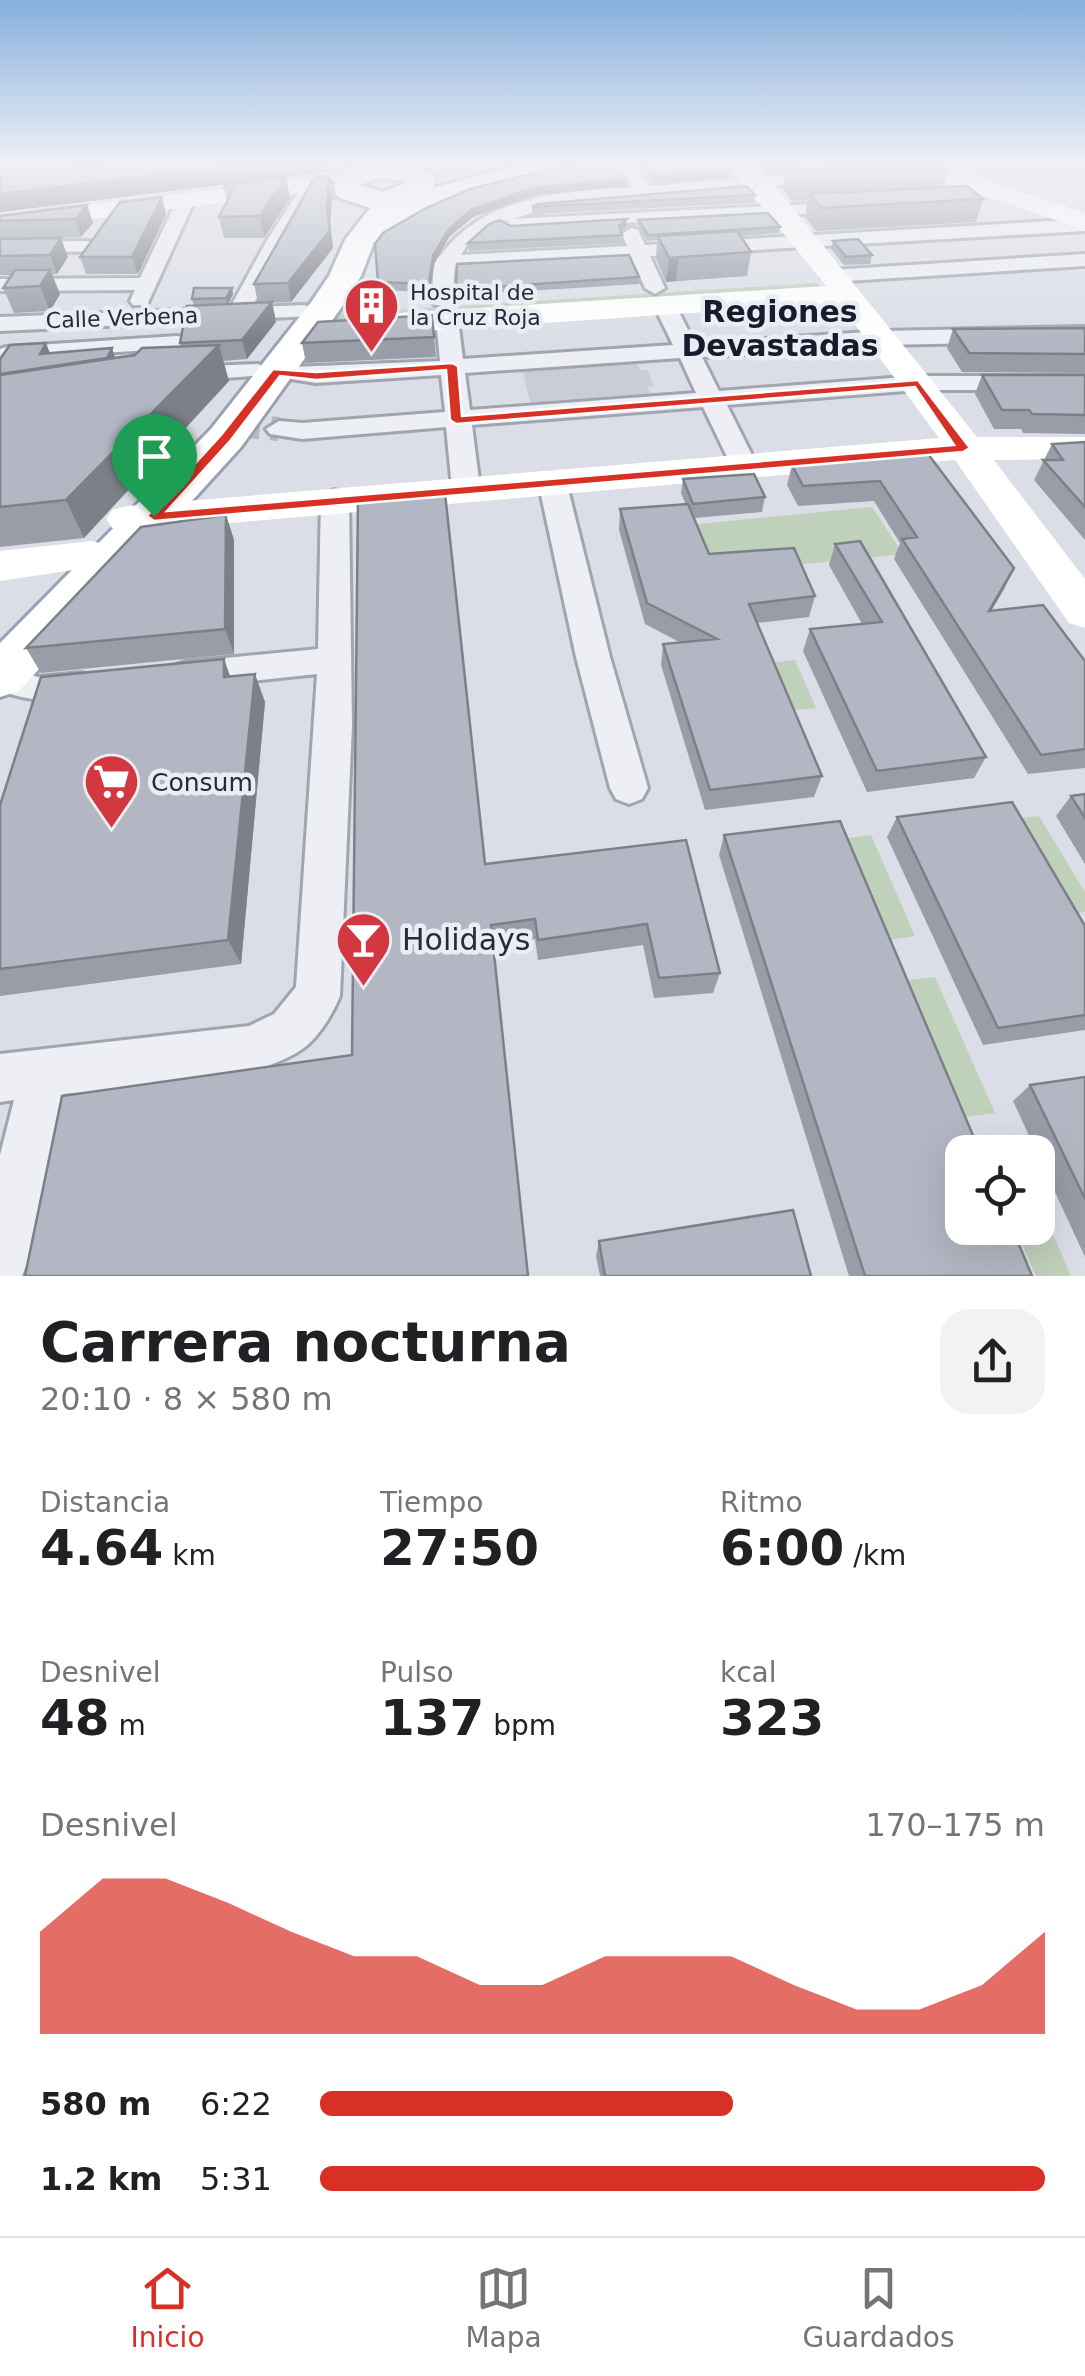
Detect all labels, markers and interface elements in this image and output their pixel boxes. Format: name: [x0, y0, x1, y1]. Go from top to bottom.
building icon: Hospital de la Cruz Roja: [341, 275, 401, 354]
place label: Hospital de la Cruz Roja: [410, 280, 541, 330]
district label: Regiones Devastadas: [681, 294, 879, 363]
street label: Calle Verbena: [45, 303, 199, 333]
pin: [112, 414, 197, 517]
icon: arrive: [127, 429, 182, 484]
supermarket icon: Consum: [82, 752, 142, 831]
place label: Consum: [151, 768, 253, 797]
bar icon: Holidays: [333, 909, 393, 988]
place label: Holidays: [402, 922, 530, 957]
map controls: [945, 1135, 1055, 1245]
button: locate: [945, 1135, 1055, 1245]
button: share: [940, 1309, 1045, 1414]
text: Carrera nocturna: [40, 1310, 571, 1374]
text: 20:10 · 8 × 580 m: [40, 1380, 333, 1418]
text: Distancia: [40, 1486, 170, 1519]
text: Tiempo: [380, 1486, 483, 1519]
text: Ritmo: [720, 1486, 803, 1519]
text: 4.64: [40, 1519, 163, 1577]
text: 27:50: [380, 1519, 539, 1577]
text: 6:00: [720, 1519, 844, 1577]
text: km: [163, 1539, 216, 1572]
text: /km: [844, 1539, 906, 1572]
text: Desnivel: [40, 1656, 160, 1689]
text: Pulso: [380, 1656, 454, 1689]
text: kcal: [720, 1656, 777, 1689]
text: 48: [40, 1689, 110, 1747]
text: 137: [380, 1689, 484, 1747]
text: 323: [720, 1689, 824, 1747]
text: m: [110, 1709, 146, 1742]
text: bpm: [484, 1709, 556, 1742]
text: Desnivel: [40, 1806, 178, 1844]
text: 170–175 m: [866, 1806, 1045, 1844]
text: 580 m: [40, 2085, 151, 2123]
text: 6:22: [200, 2085, 272, 2123]
text: 1.2 km: [40, 2160, 162, 2198]
text: 5:31: [200, 2160, 272, 2198]
tab: Inicio: [130, 2261, 205, 2354]
tab: Mapa: [465, 2261, 542, 2354]
tab: Guardados: [802, 2261, 955, 2354]

